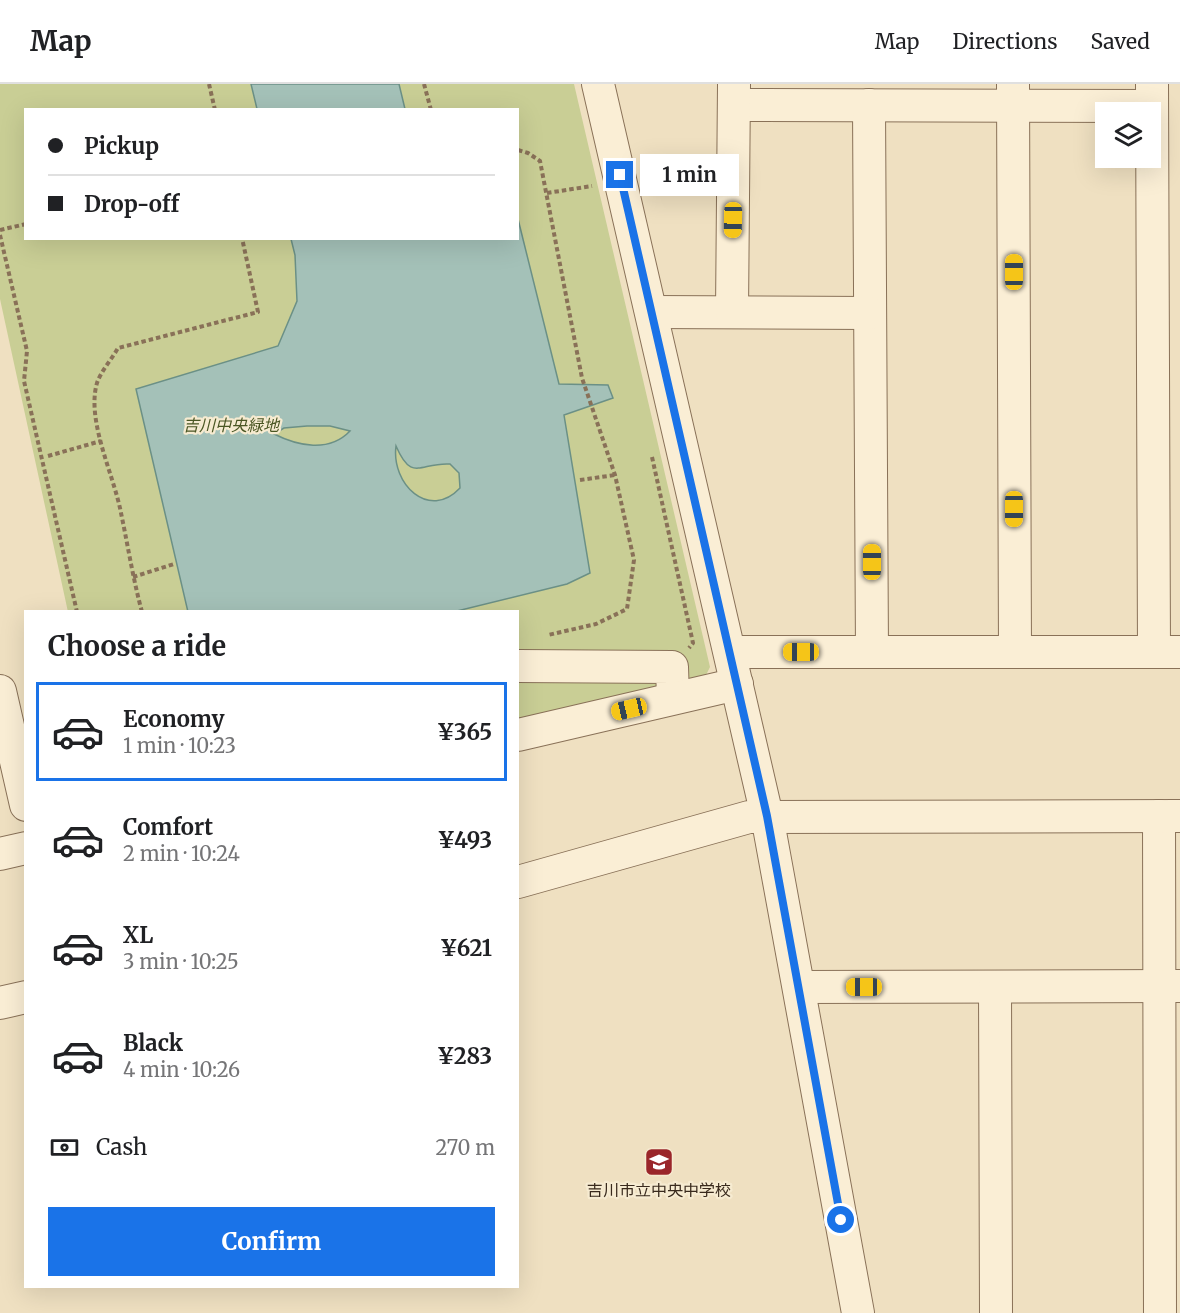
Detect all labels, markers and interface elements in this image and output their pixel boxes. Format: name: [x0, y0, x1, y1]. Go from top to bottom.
text: Map: [30, 23, 92, 59]
text: Map: [875, 28, 919, 55]
text: Directions: [952, 28, 1057, 55]
text: Saved: [1090, 28, 1150, 55]
map controls: [1095, 102, 1161, 168]
button: layers: [1095, 102, 1161, 168]
text: Pickup: [84, 132, 159, 160]
callout: 1 min: [641, 154, 740, 196]
route end: [606, 161, 633, 188]
text: 1 min: [662, 162, 717, 187]
text: Drop-off: [84, 190, 179, 218]
car: [724, 202, 742, 238]
car: [1005, 254, 1023, 290]
park label: 吉川中央緑地: [183, 415, 281, 435]
car: [1005, 491, 1023, 527]
car: [863, 544, 881, 580]
text: Choose a ride: [48, 629, 226, 663]
car: [783, 643, 819, 661]
car: [609, 696, 649, 722]
icon: car: [51, 705, 105, 759]
text: Economy: [123, 705, 224, 733]
text: ¥365: [437, 718, 492, 746]
text: 1 min · 10:23: [123, 733, 236, 758]
icon: car: [51, 813, 105, 867]
text: Comfort: [123, 813, 213, 841]
text: ¥493: [437, 826, 492, 854]
text: 2 min · 10:24: [123, 841, 240, 866]
icon: car: [51, 921, 105, 975]
text: XL: [123, 921, 153, 949]
text: ¥621: [440, 934, 492, 962]
text: 3 min · 10:25: [123, 949, 239, 974]
car: [846, 978, 882, 996]
icon: car: [51, 1029, 105, 1083]
text: Black: [123, 1029, 183, 1057]
text: ¥283: [437, 1042, 492, 1070]
text: 4 min · 10:26: [123, 1057, 240, 1082]
icon: cash: [48, 1131, 81, 1164]
text: Cash: [96, 1133, 147, 1161]
text: 270 m: [435, 1135, 495, 1160]
school or university icon: 吉川市立中央中学校: [643, 1146, 675, 1178]
place label: 吉川市立中央中学校: [587, 1180, 731, 1200]
route start: [827, 1206, 854, 1233]
button: Confirm: [48, 1207, 495, 1276]

